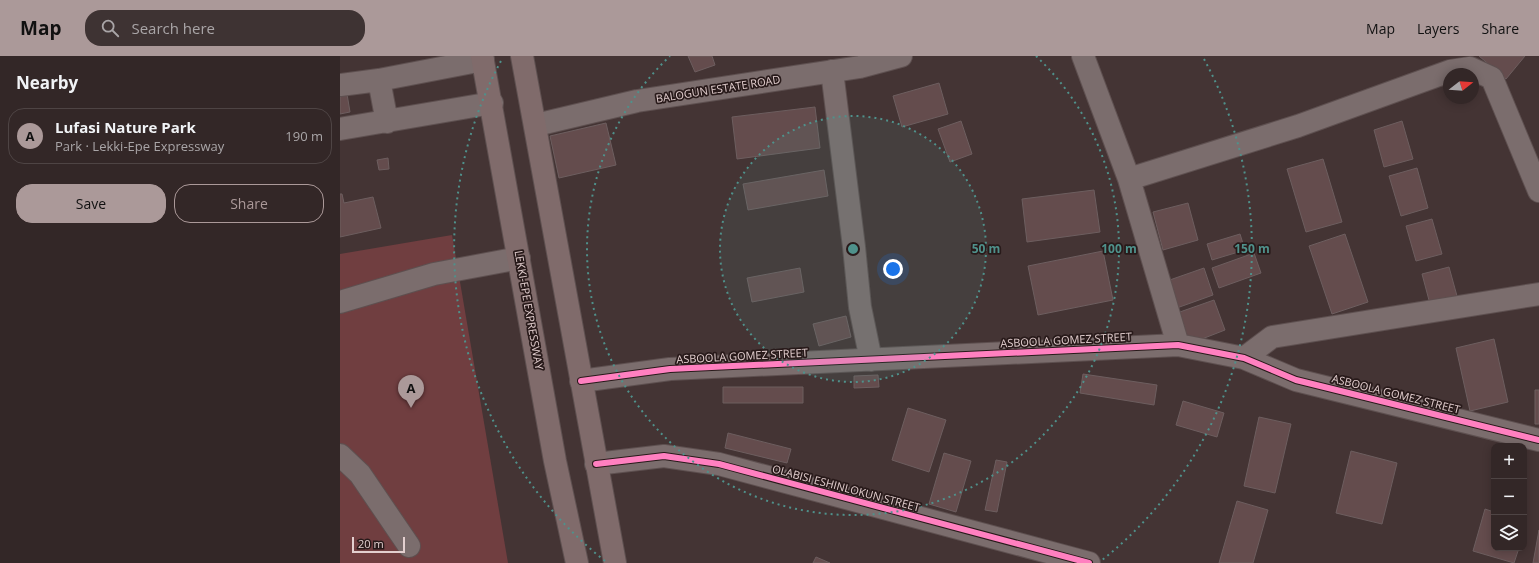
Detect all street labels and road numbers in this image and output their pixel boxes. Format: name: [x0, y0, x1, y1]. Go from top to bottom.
street label: BALOGUN ESTATE ROAD: [655, 71, 781, 106]
street label: LEKKI-EPE EXPRESSWAY: [512, 249, 548, 372]
street label: ASBOOLA GOMEZ STREET: [1000, 329, 1132, 350]
street label: ASBOOLA GOMEZ STREET: [676, 345, 808, 366]
street label: ASBOOLA GOMEZ STREET: [1330, 370, 1462, 417]
street label: OLABISI ESHINLOKUN STREET: [771, 461, 922, 514]

